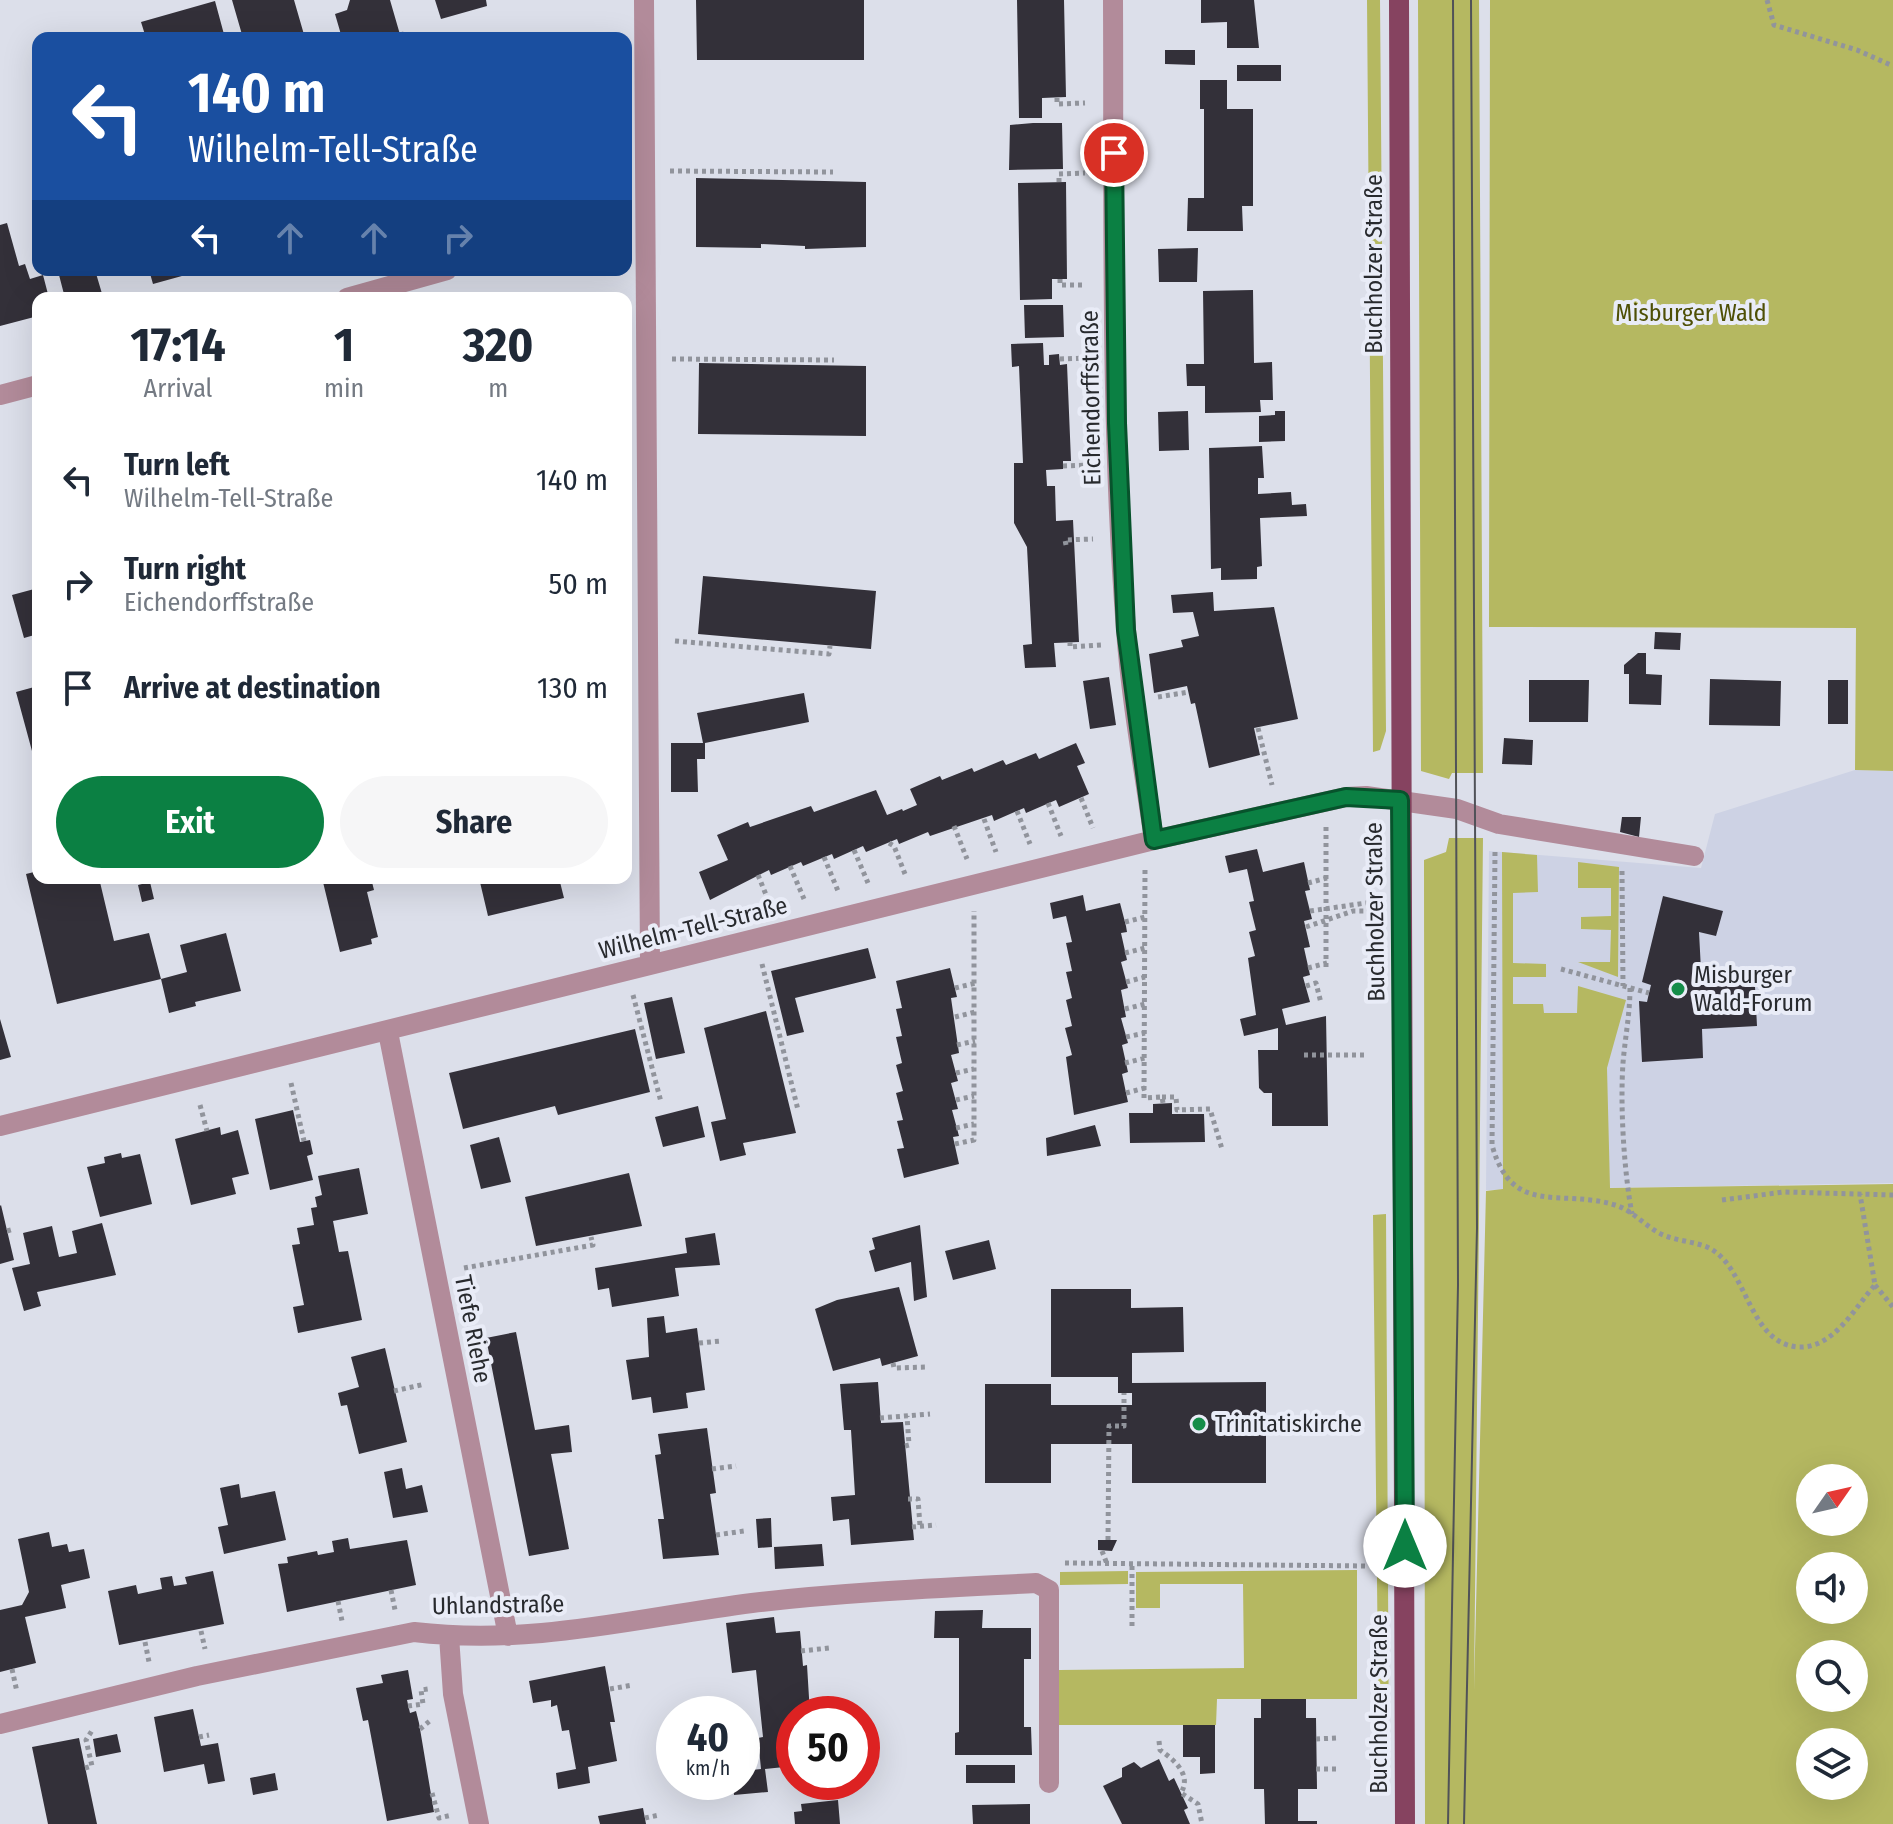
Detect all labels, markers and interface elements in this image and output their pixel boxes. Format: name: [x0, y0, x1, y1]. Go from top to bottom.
text: 140 m: [188, 60, 325, 127]
icon: left: [56, 64, 160, 168]
pin: [1080, 119, 1148, 187]
text: Wilhelm-Tell-Straße: [188, 128, 478, 172]
icon: arrive: [1092, 131, 1136, 175]
street label: Buchholzer Straße: [1360, 174, 1388, 354]
icon: left: [184, 216, 228, 260]
icon: ahead: [268, 216, 312, 260]
icon: ahead: [352, 216, 396, 260]
icon: right: [436, 216, 480, 260]
park label: Misburger Wald: [1615, 299, 1767, 327]
street label: Eichendorffstraße: [1075, 310, 1107, 486]
text: 17:14: [130, 316, 226, 374]
text: 1: [334, 316, 354, 374]
text: 320: [463, 316, 534, 374]
text: Arrival: [144, 373, 212, 404]
text: min: [324, 373, 364, 404]
text: m: [488, 373, 508, 404]
text: Turn left: [124, 447, 230, 483]
icon: left: [56, 458, 100, 502]
text: 140 m: [536, 462, 608, 498]
text: Wilhelm-Tell-Straße: [124, 483, 333, 514]
text: Turn right: [124, 551, 246, 587]
icon: right: [56, 562, 100, 606]
text: 50 m: [548, 566, 608, 602]
text: Eichendorffstraße: [124, 587, 314, 618]
icon: arrive: [56, 666, 100, 710]
text: Arrive at destination: [124, 670, 381, 706]
text: 130 m: [537, 670, 608, 706]
button: Exit: [56, 776, 324, 868]
button: Share: [340, 776, 608, 868]
street label: Buchholzer Straße: [1359, 822, 1391, 1002]
street label: Wilhelm-Tell-Straße: [596, 891, 790, 965]
place label: Misburger Wald-Forum: [1694, 961, 1812, 1017]
marker: Misburger Wald-Forum: [1669, 980, 1687, 998]
street label: Tiefe Riehe: [449, 1273, 497, 1385]
place label: Trinitatiskirche: [1215, 1410, 1362, 1438]
marker: Trinitatiskirche: [1190, 1415, 1208, 1433]
north arrow: [1796, 1464, 1868, 1536]
map controls: [1796, 1464, 1868, 1800]
position arrow: [1363, 1504, 1447, 1588]
button: sound: [1796, 1552, 1868, 1624]
street label: Uhlandstraße: [432, 1590, 564, 1620]
street label: Buchholzer Straße: [1365, 1614, 1393, 1794]
button: search: [1796, 1640, 1868, 1712]
speed limit sign: 50: [776, 1696, 880, 1800]
text: 40: [687, 1714, 729, 1762]
button: layers: [1796, 1728, 1868, 1800]
text: km/h: [686, 1756, 730, 1780]

